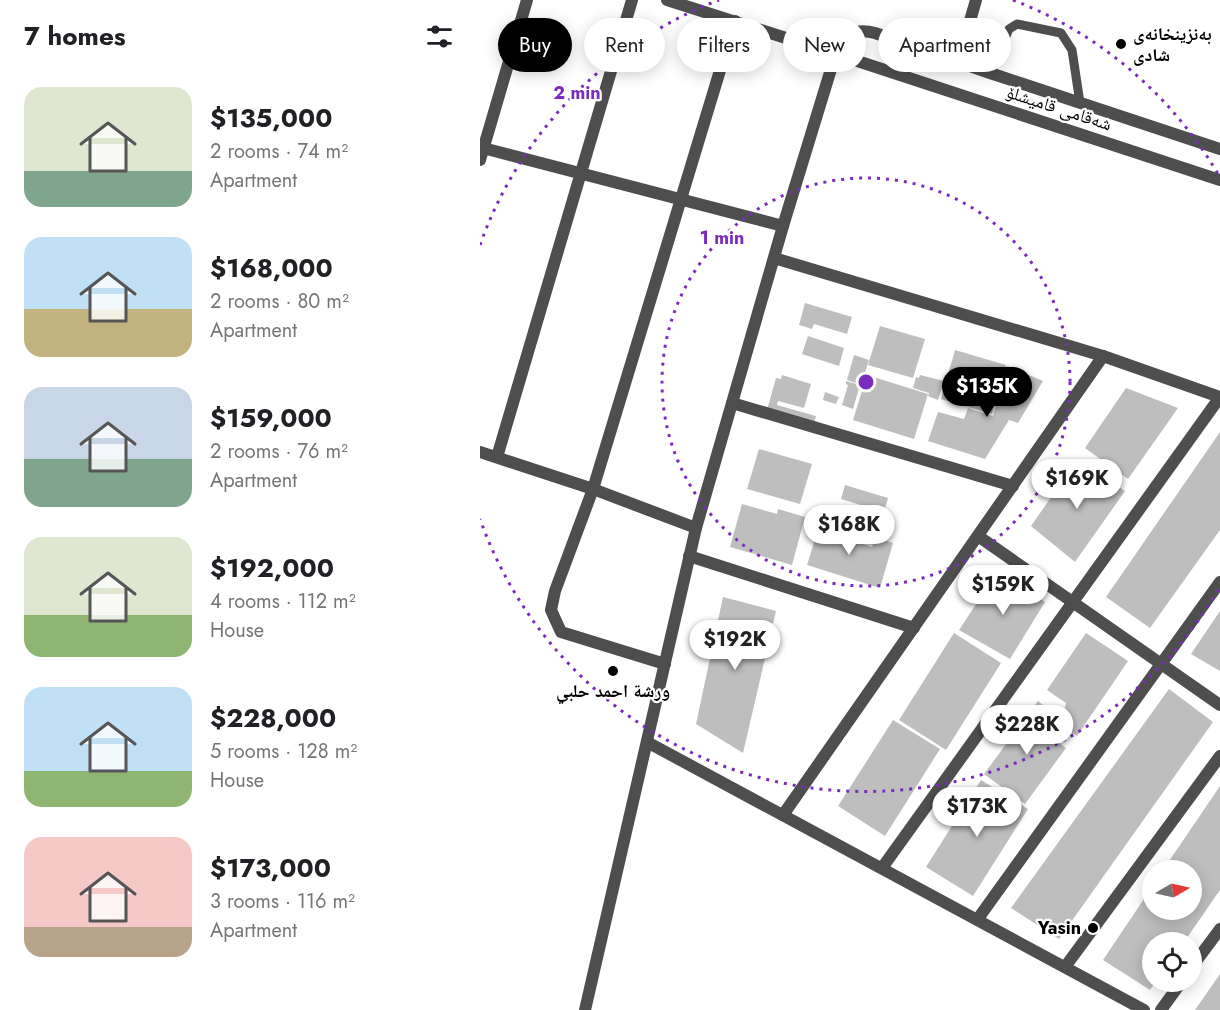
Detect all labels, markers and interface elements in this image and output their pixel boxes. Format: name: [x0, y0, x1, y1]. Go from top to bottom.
text: 7 homes: [24, 17, 126, 55]
chip: Buy: [498, 18, 572, 72]
chip: Rent: [584, 18, 665, 72]
chip: Filters: [677, 18, 771, 72]
chip: New: [783, 18, 866, 72]
chip: Apartment: [878, 18, 1011, 72]
icon: filters: [423, 20, 456, 53]
place label: بەنزینخانەی شادی: [1133, 21, 1212, 68]
marker: بەنزینخانەی شادی: [1114, 37, 1128, 51]
street label: شەقامی قامیشلۆ: [1003, 79, 1115, 137]
text: 2 min: [553, 80, 601, 106]
text: $135,000: [210, 99, 332, 137]
icon: home: [72, 111, 144, 183]
text: 2 rooms · 74 m²: [210, 137, 348, 166]
text: Apartment: [210, 166, 297, 195]
text: 1 min: [700, 225, 744, 251]
text: $168,000: [210, 249, 333, 287]
icon: home: [72, 261, 144, 333]
text: 2 rooms · 80 m²: [210, 287, 349, 316]
text: Apartment: [210, 316, 297, 345]
pin: $135K: [945, 367, 1029, 418]
centre of rings: [856, 372, 876, 392]
text: $135K: [956, 372, 1018, 401]
text: $159,000: [210, 399, 332, 437]
icon: home: [72, 411, 144, 483]
text: 2 rooms · 76 m²: [210, 437, 348, 466]
pin: $169K: [1035, 459, 1119, 510]
text: $169K: [1045, 464, 1109, 493]
text: Apartment: [210, 466, 297, 495]
pin: $168K: [807, 505, 891, 556]
text: $168K: [818, 510, 880, 539]
text: $192,000: [210, 549, 334, 587]
icon: home: [72, 561, 144, 633]
pin: $159K: [961, 565, 1045, 616]
text: $159K: [972, 570, 1034, 599]
text: 4 rooms · 112 m²: [210, 587, 356, 616]
text: House: [210, 616, 264, 645]
pin: $192K: [693, 620, 777, 671]
text: $192K: [703, 625, 767, 654]
marker: ورشة احمد حلبي: [606, 664, 620, 678]
place label: ورشة احمد حلبي: [556, 678, 670, 705]
text: $228,000: [210, 699, 336, 737]
pin: $228K: [985, 705, 1069, 756]
text: $228K: [994, 710, 1060, 739]
icon: home: [72, 711, 144, 783]
text: 5 rooms · 128 m²: [210, 737, 357, 766]
text: House: [210, 766, 264, 795]
pin: $173K: [935, 787, 1019, 838]
text: $173K: [946, 792, 1008, 821]
text: $173,000: [210, 849, 331, 887]
north arrow: [1142, 860, 1202, 920]
map controls: [1142, 860, 1202, 992]
icon: home: [72, 861, 144, 933]
text: 3 rooms · 116 m²: [210, 887, 355, 916]
place label: Yasin: [1037, 915, 1081, 941]
text: Apartment: [210, 916, 297, 945]
marker: Yasin: [1086, 921, 1100, 935]
button: locate: [1142, 932, 1202, 992]

